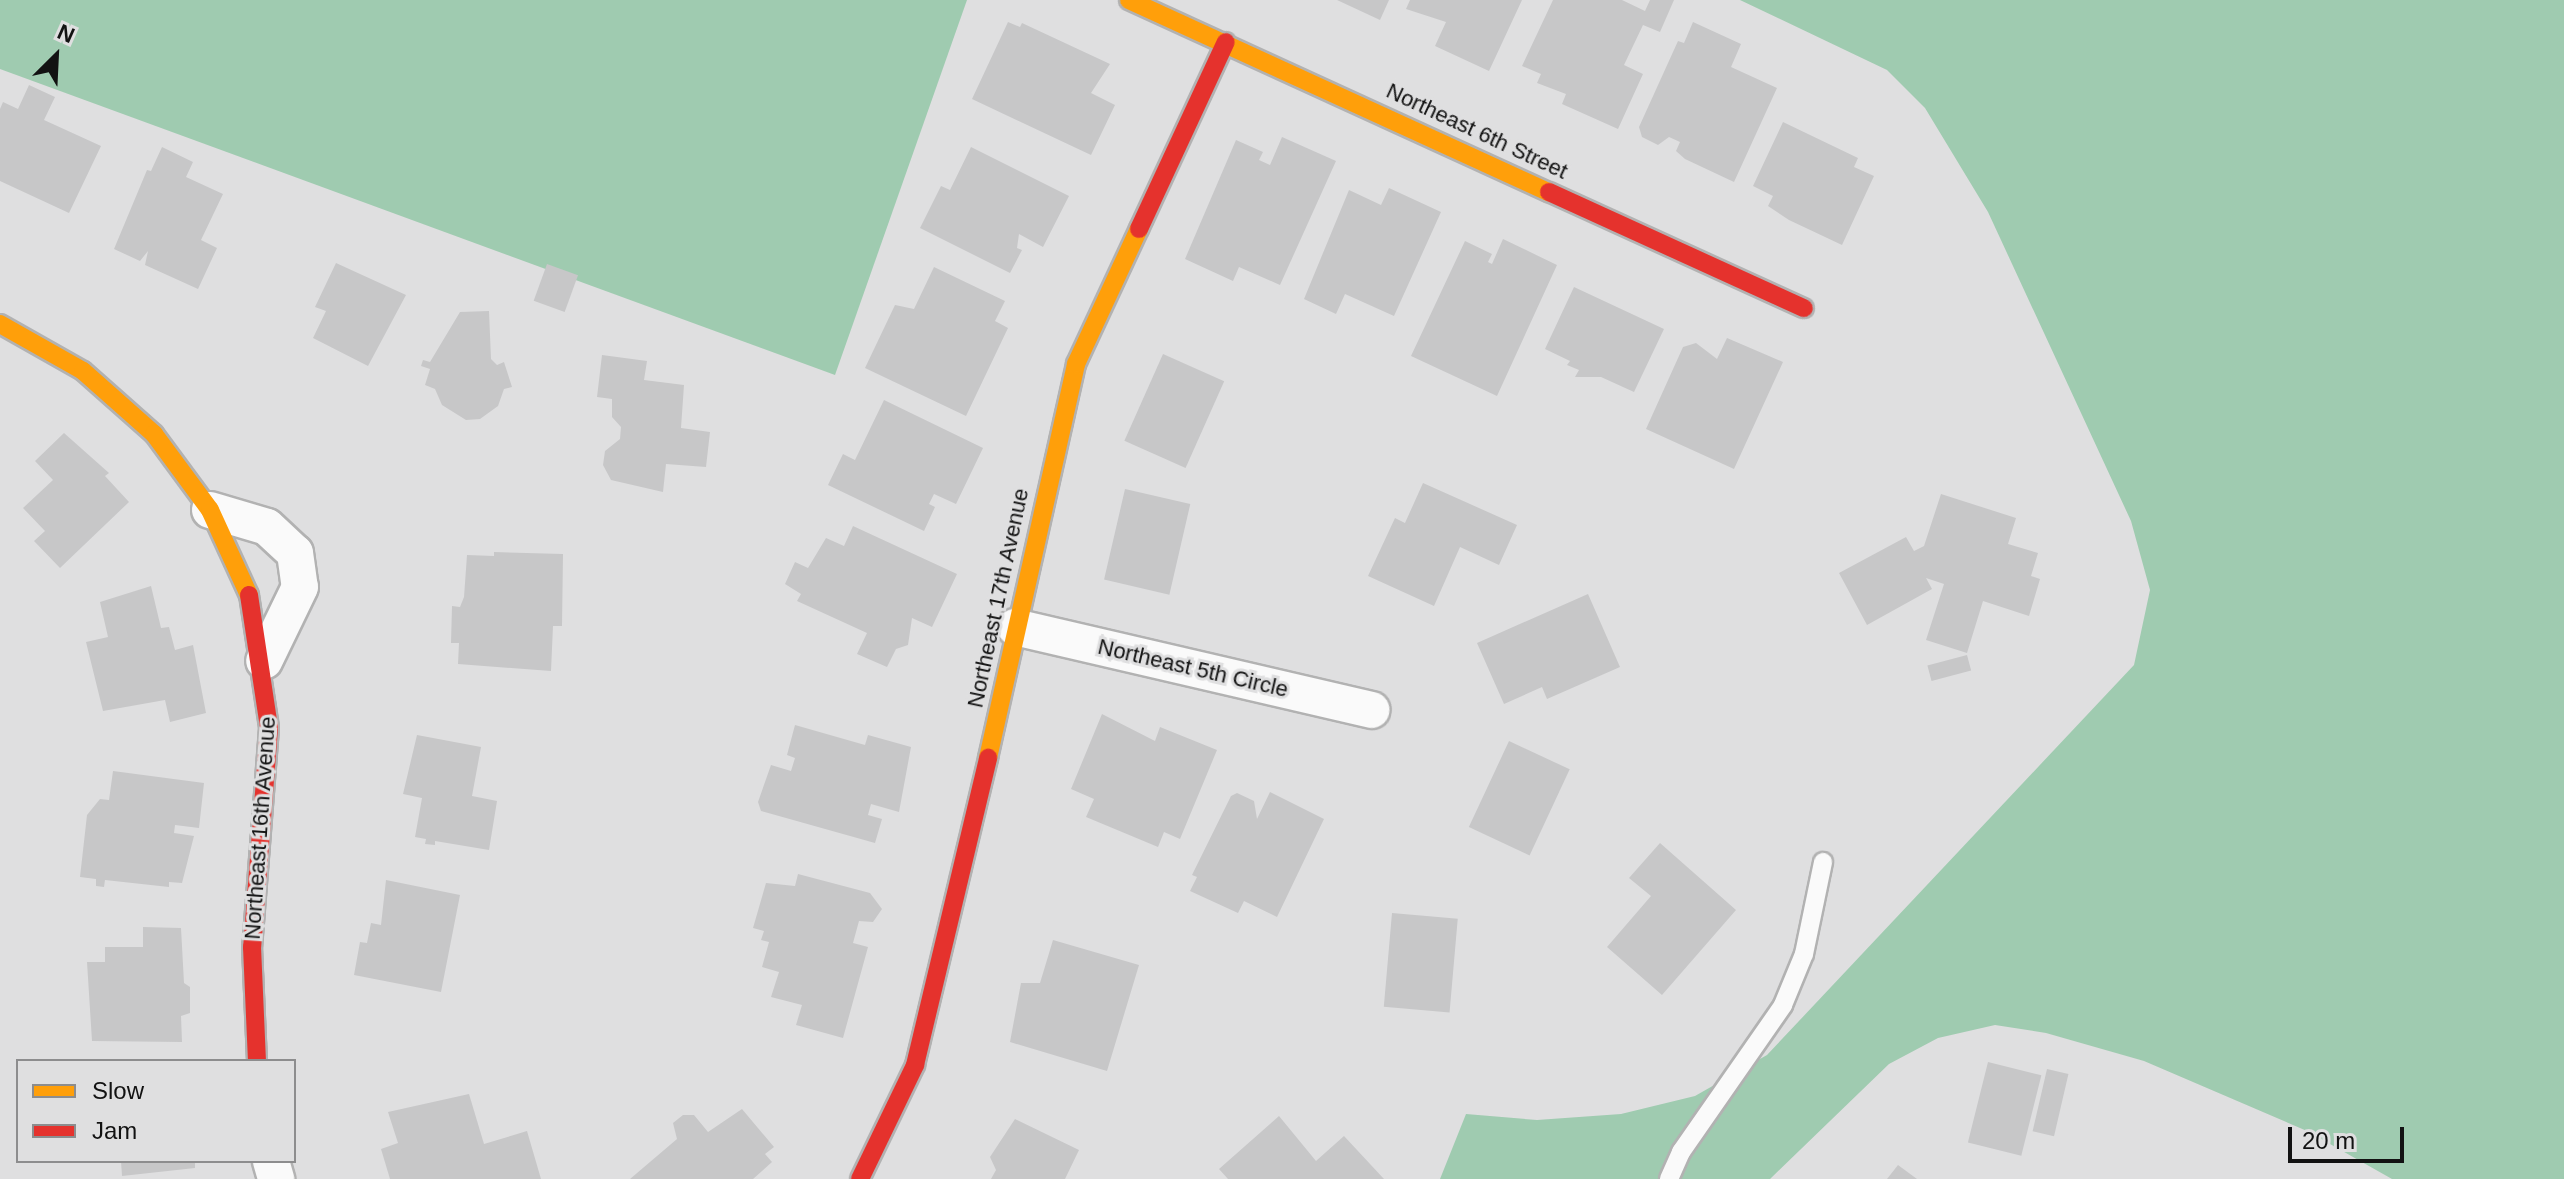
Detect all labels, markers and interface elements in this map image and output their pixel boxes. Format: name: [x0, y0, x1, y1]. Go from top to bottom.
north arrow: [16, 16, 96, 96]
text: N: [54, 19, 78, 48]
street label: Northeast 6th Street: [1382, 77, 1572, 185]
street label: Northeast 17th Avenue: [962, 485, 1034, 711]
street label: Northeast 5th Circle: [1095, 633, 1291, 703]
street label: Northeast 16th Avenue: [239, 715, 281, 941]
legend: [16, 1059, 296, 1163]
text: Slow: [92, 1077, 144, 1104]
scale bar: [2292, 1111, 2408, 1161]
text: Jam: [92, 1117, 137, 1144]
text: 20 m: [2302, 1127, 2355, 1154]

